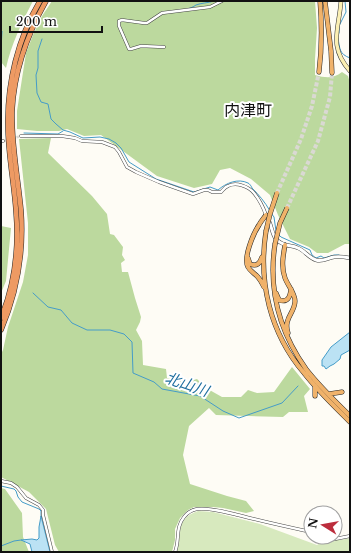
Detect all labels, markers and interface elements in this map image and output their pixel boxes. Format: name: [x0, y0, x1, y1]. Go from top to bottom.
scale bar: [10, 8, 102, 34]
text: 200 m: [16, 14, 57, 29]
district label: 内津町: [224, 100, 272, 120]
water label: 北山川: [163, 368, 213, 401]
north arrow: [303, 505, 343, 545]
text: N: [305, 516, 321, 530]

